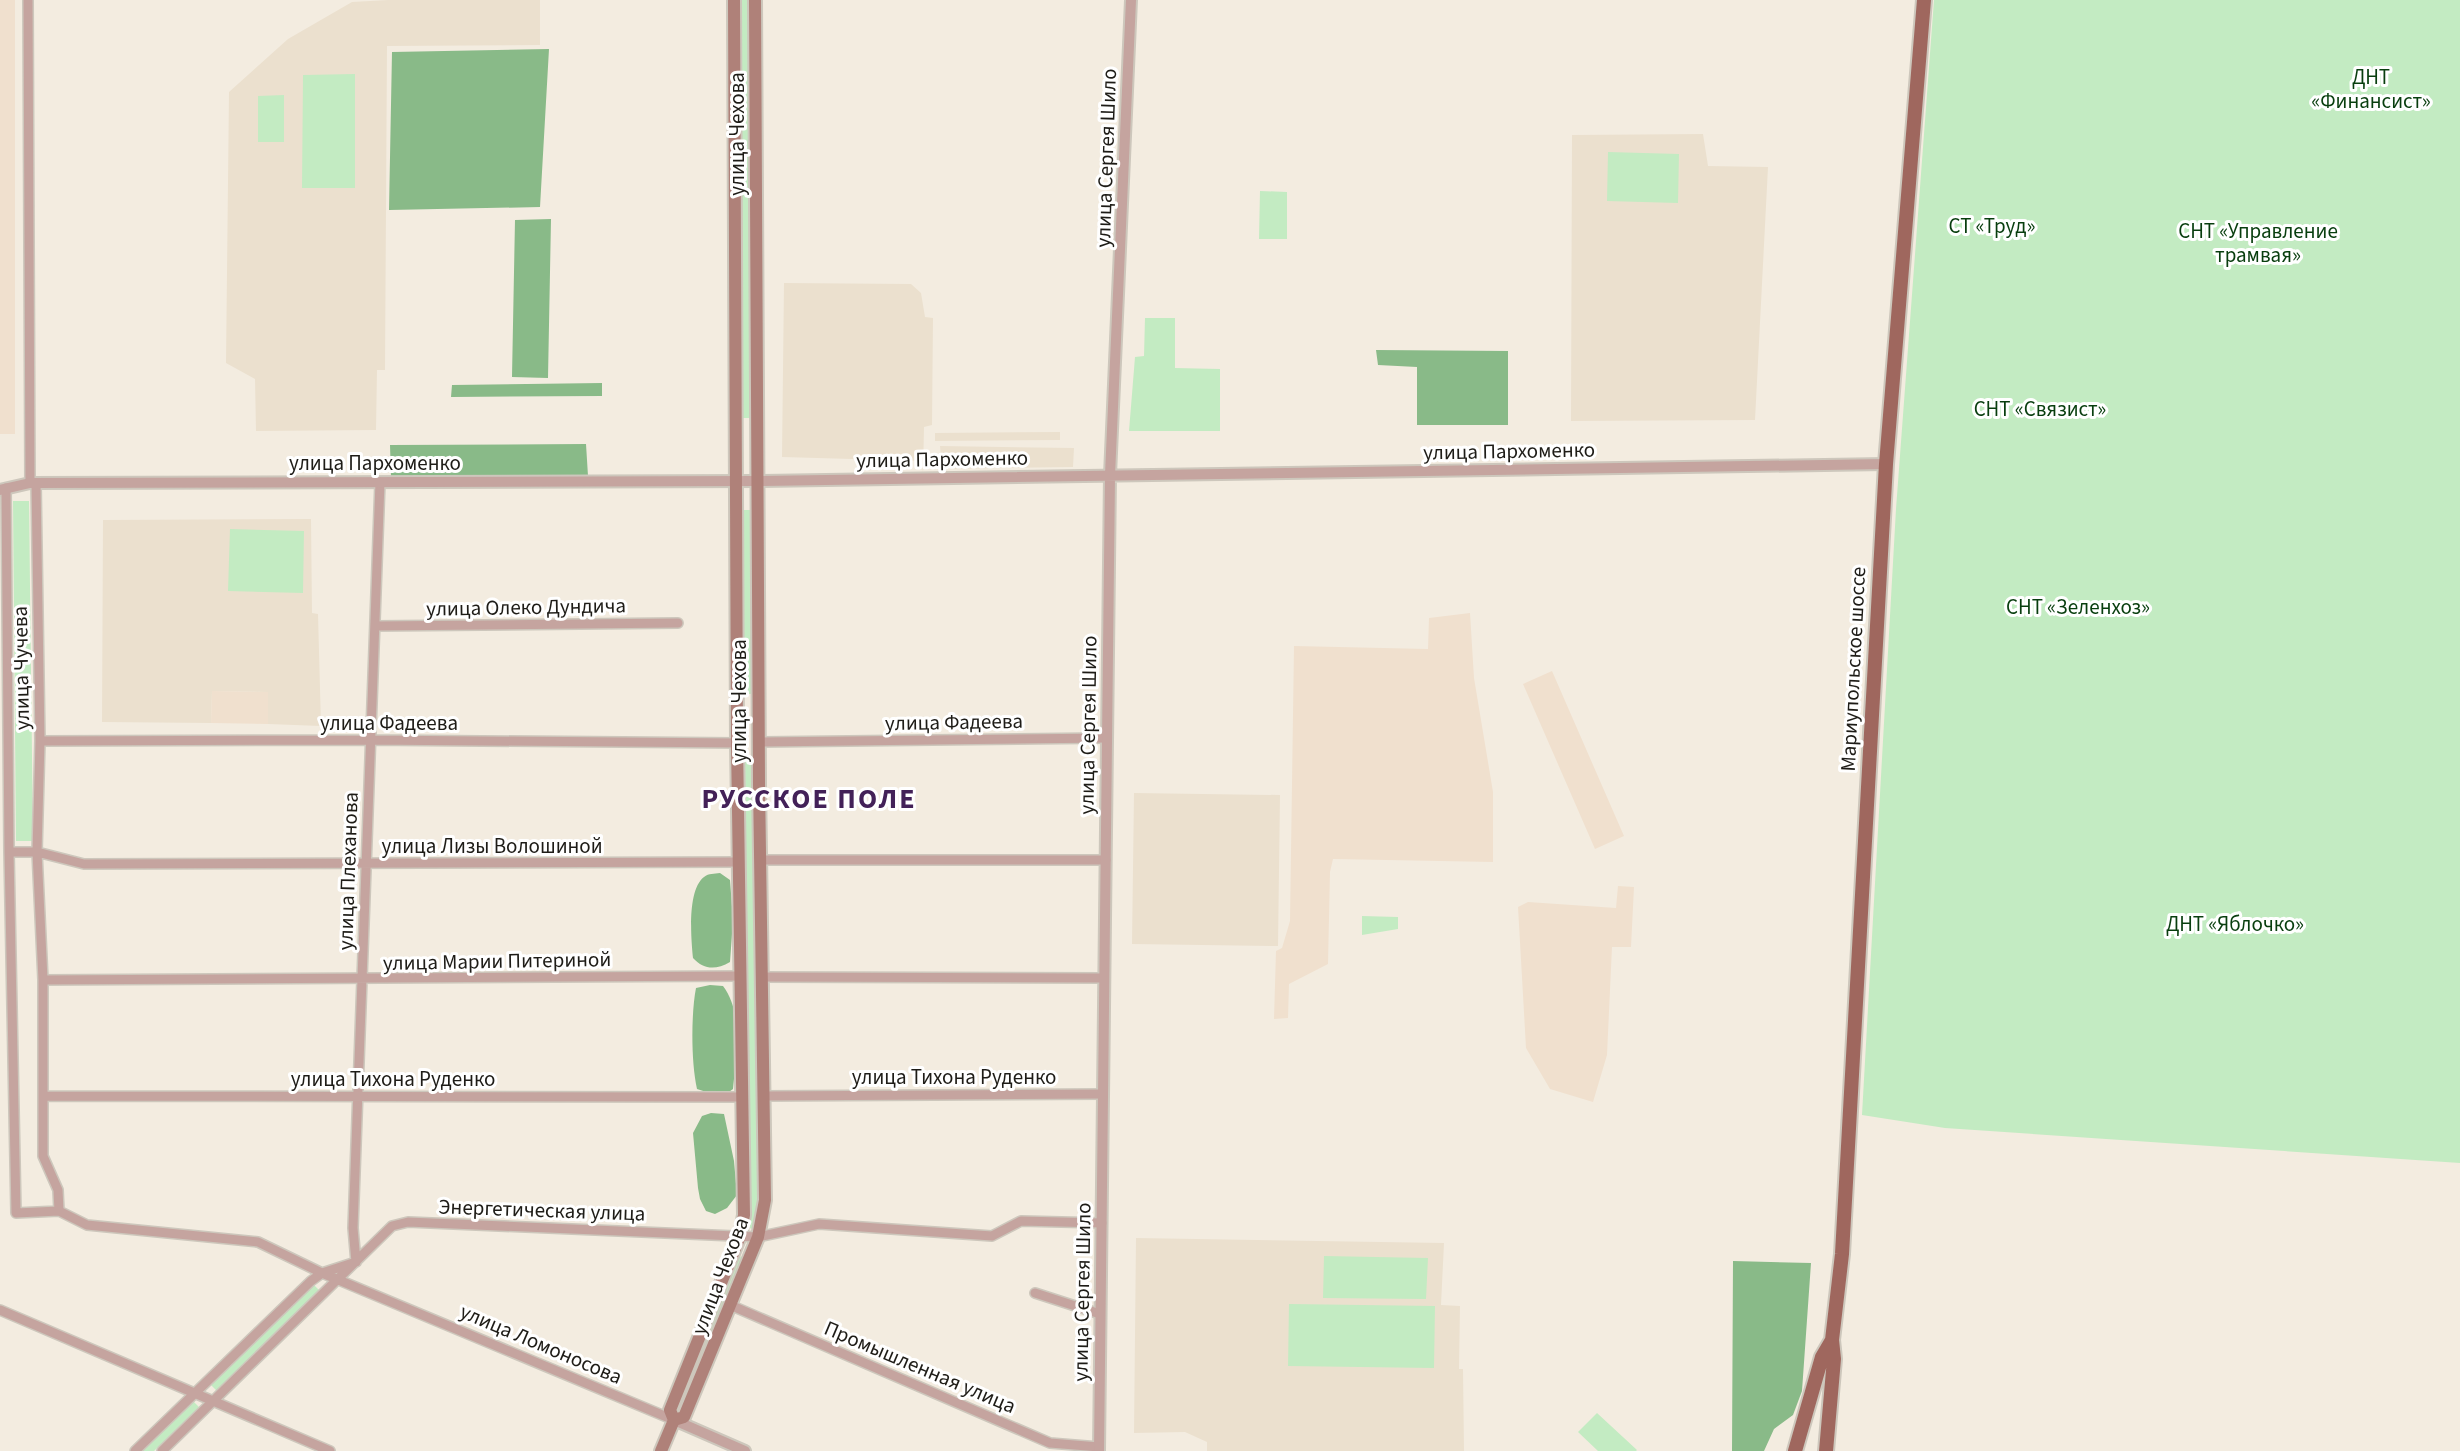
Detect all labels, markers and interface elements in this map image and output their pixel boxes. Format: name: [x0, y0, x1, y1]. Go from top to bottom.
park label: ДНТ «Финансист»: [2311, 62, 2431, 116]
street label: улица Сергея Шило: [1088, 68, 1124, 248]
street label: улица Чехова: [722, 72, 752, 196]
park label: СТ «Труд»: [1949, 211, 2035, 241]
park label: СНТ «Управление трамвая»: [2178, 216, 2338, 270]
park label: СНТ «Связист»: [1974, 394, 2106, 424]
street label: улица Пархоменко: [1423, 435, 1595, 467]
street label: улица Пархоменко: [856, 443, 1028, 475]
street label: улица Пархоменко: [289, 448, 461, 478]
street label: Мариупольское шоссе: [1833, 566, 1873, 772]
street label: улица Олеко Дундича: [426, 590, 626, 624]
park label: СНТ «Зеленхоз»: [2006, 592, 2150, 622]
street label: улица Чучева: [5, 606, 37, 730]
street label: улица Сергея Шило: [1071, 635, 1105, 815]
street label: улица Чехова: [724, 639, 754, 763]
street label: улица Фадеева: [885, 706, 1023, 738]
street label: улица Фадеева: [320, 708, 458, 738]
district label: РУССКОЕ ПОЛЕ: [701, 779, 917, 819]
street label: улица Плеханова: [330, 791, 366, 951]
street label: улица Лизы Волошиной: [381, 831, 603, 861]
park label: ДНТ «Яблочко»: [2166, 909, 2304, 939]
street label: улица Марии Питериной: [383, 944, 611, 978]
street label: улица Тихона Руденко: [852, 1062, 1056, 1092]
street label: улица Тихона Руденко: [291, 1064, 495, 1094]
street label: Энергетическая улица: [438, 1191, 646, 1229]
street label: улица Сергея Шило: [1065, 1202, 1099, 1382]
street label: улица Чехова: [684, 1213, 756, 1339]
street label: улица Ломоносова: [455, 1296, 627, 1392]
street label: Промышленная улица: [820, 1313, 1020, 1421]

